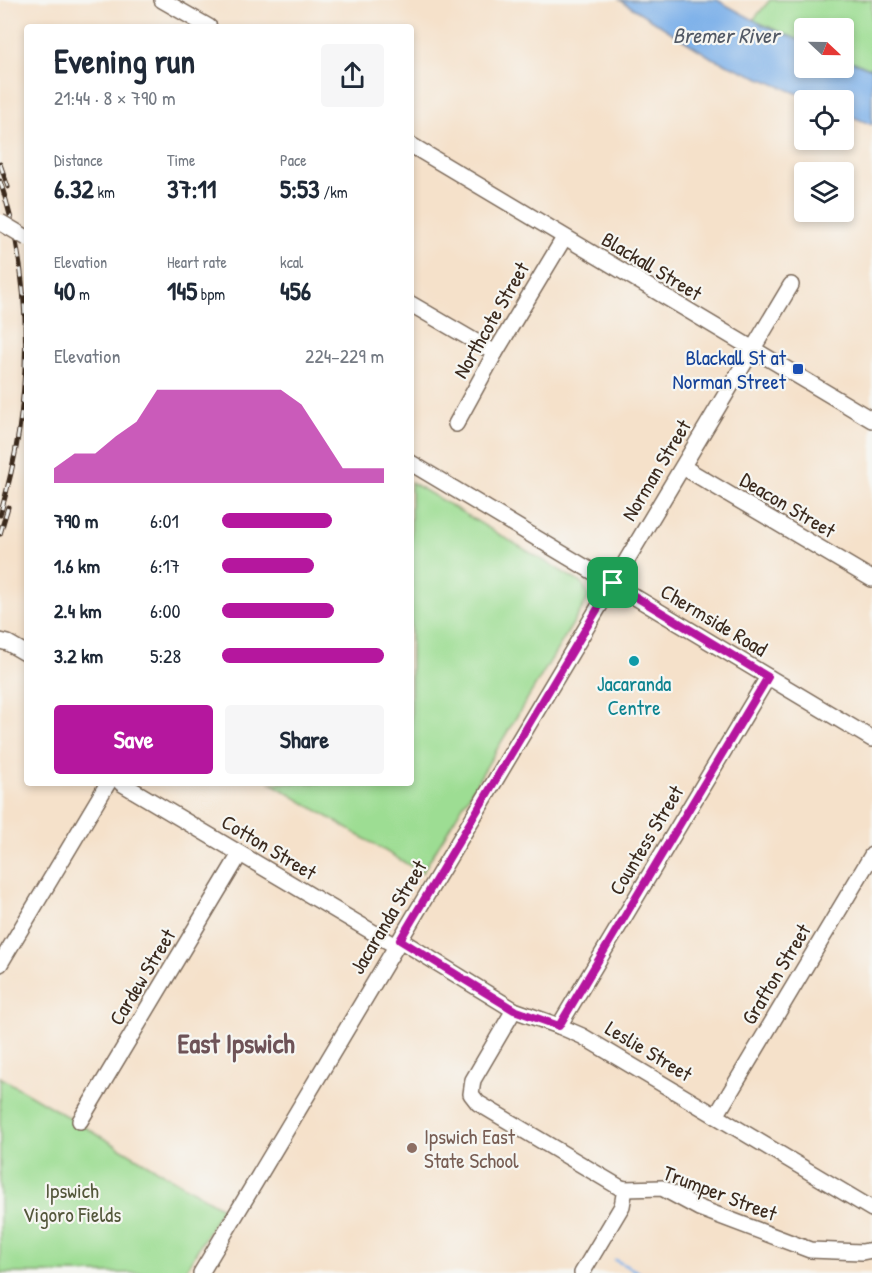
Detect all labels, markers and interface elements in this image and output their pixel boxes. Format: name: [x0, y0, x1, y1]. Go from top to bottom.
north arrow: [794, 18, 854, 78]
map controls: [794, 18, 854, 222]
water label: Bremer River: [673, 20, 782, 50]
text: Evening run: [54, 39, 195, 83]
button: share: [321, 44, 384, 107]
text: 21:44 · 8 × 790 m: [54, 84, 176, 111]
button: locate: [794, 90, 854, 150]
text: Distance: [54, 149, 103, 171]
text: Time: [167, 149, 195, 171]
text: Pace: [280, 149, 307, 171]
button: layers: [794, 162, 854, 222]
text: 6.32: [54, 171, 94, 206]
text: 37:11: [167, 171, 216, 206]
text: 5:53: [280, 171, 320, 206]
text: km: [94, 181, 115, 203]
text: /km: [320, 181, 348, 203]
street label: Blackall Street: [596, 225, 708, 308]
text: Elevation: [54, 251, 107, 273]
text: Heart rate: [167, 251, 227, 273]
text: kcal: [280, 251, 303, 273]
street label: Northcote Street: [446, 256, 536, 383]
text: 40: [54, 273, 75, 308]
text: 145: [167, 273, 197, 308]
text: 456: [280, 273, 311, 308]
text: m: [75, 283, 90, 305]
text: bpm: [197, 283, 225, 305]
text: Elevation: [54, 342, 120, 369]
text: 224–229 m: [305, 342, 384, 369]
place label: Blackall St at Norman Street: [673, 343, 787, 396]
marker: Blackall St at Norman Street: [791, 362, 805, 376]
street label: Norman Street: [614, 413, 698, 526]
street label: Deacon Street: [735, 465, 842, 545]
text: 790 m: [54, 507, 98, 534]
text: 6:01: [150, 507, 179, 534]
text: 1.6 km: [54, 552, 100, 579]
text: 6:17: [150, 552, 180, 579]
pin: [587, 557, 638, 608]
icon: arrive: [596, 566, 629, 599]
street label: Chermside Road: [655, 577, 773, 663]
text: 2.4 km: [54, 597, 102, 624]
text: 6:00: [150, 597, 181, 624]
text: 3.2 km: [54, 642, 103, 669]
text: 5:28: [150, 642, 181, 669]
marker: Jacaranda Centre: [627, 654, 641, 668]
place label: Jacaranda Centre: [597, 669, 671, 722]
button: Save: [54, 705, 213, 774]
button: Share: [225, 705, 384, 774]
street label: Countess Street: [602, 779, 691, 900]
street label: Cotton Street: [216, 807, 323, 887]
street label: Jacaranda Street: [343, 854, 434, 979]
street label: Grafton Street: [735, 918, 818, 1030]
street label: Cardew Street: [102, 923, 183, 1031]
street label: Leslie Street: [600, 1014, 699, 1089]
district label: East Ipswich: [177, 1025, 295, 1063]
place label: Ipswich East State School: [424, 1122, 519, 1175]
marker: Ipswich East State School: [405, 1141, 419, 1155]
street label: Trumper Street: [659, 1158, 782, 1228]
park label: Ipswich Vigoro Fields: [23, 1176, 121, 1229]

